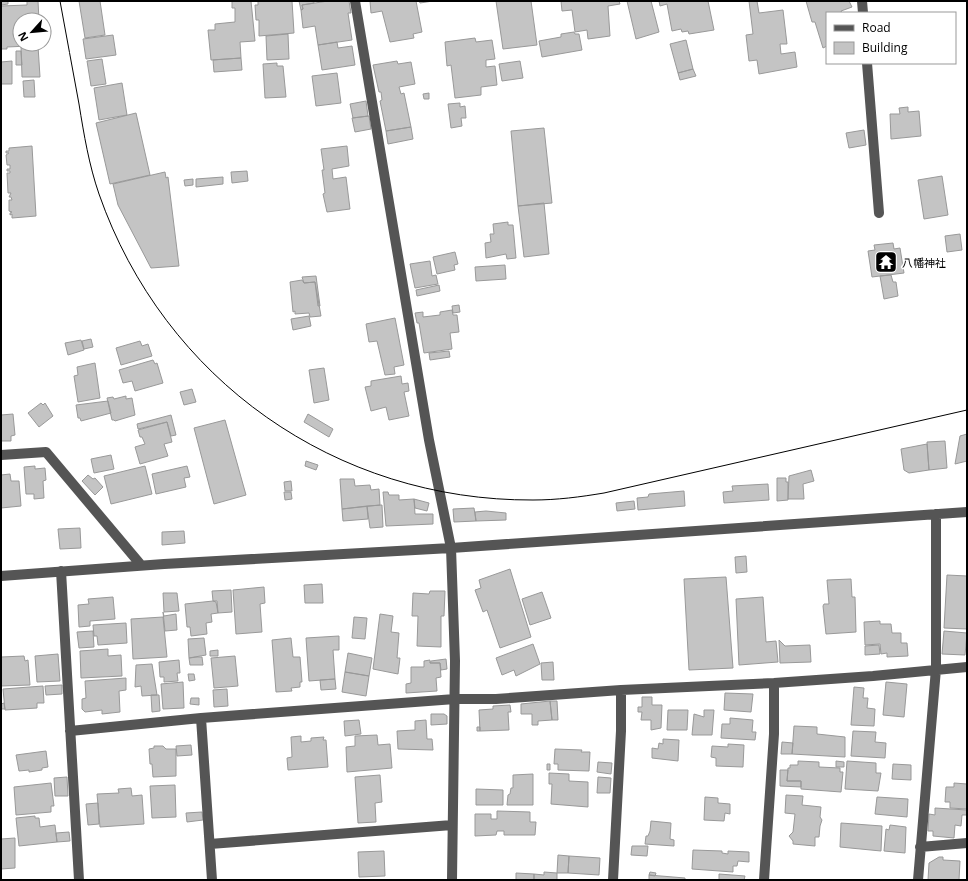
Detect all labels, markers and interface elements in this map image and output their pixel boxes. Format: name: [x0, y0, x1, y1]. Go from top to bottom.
north arrow: [12, 12, 52, 52]
legend: [826, 12, 956, 64]
text: Road: [862, 19, 891, 36]
text: N: [14, 29, 31, 44]
text: Building: [862, 39, 908, 56]
temple icon: 八幡神社: [873, 249, 899, 275]
place label: 八幡神社: [902, 255, 946, 270]

